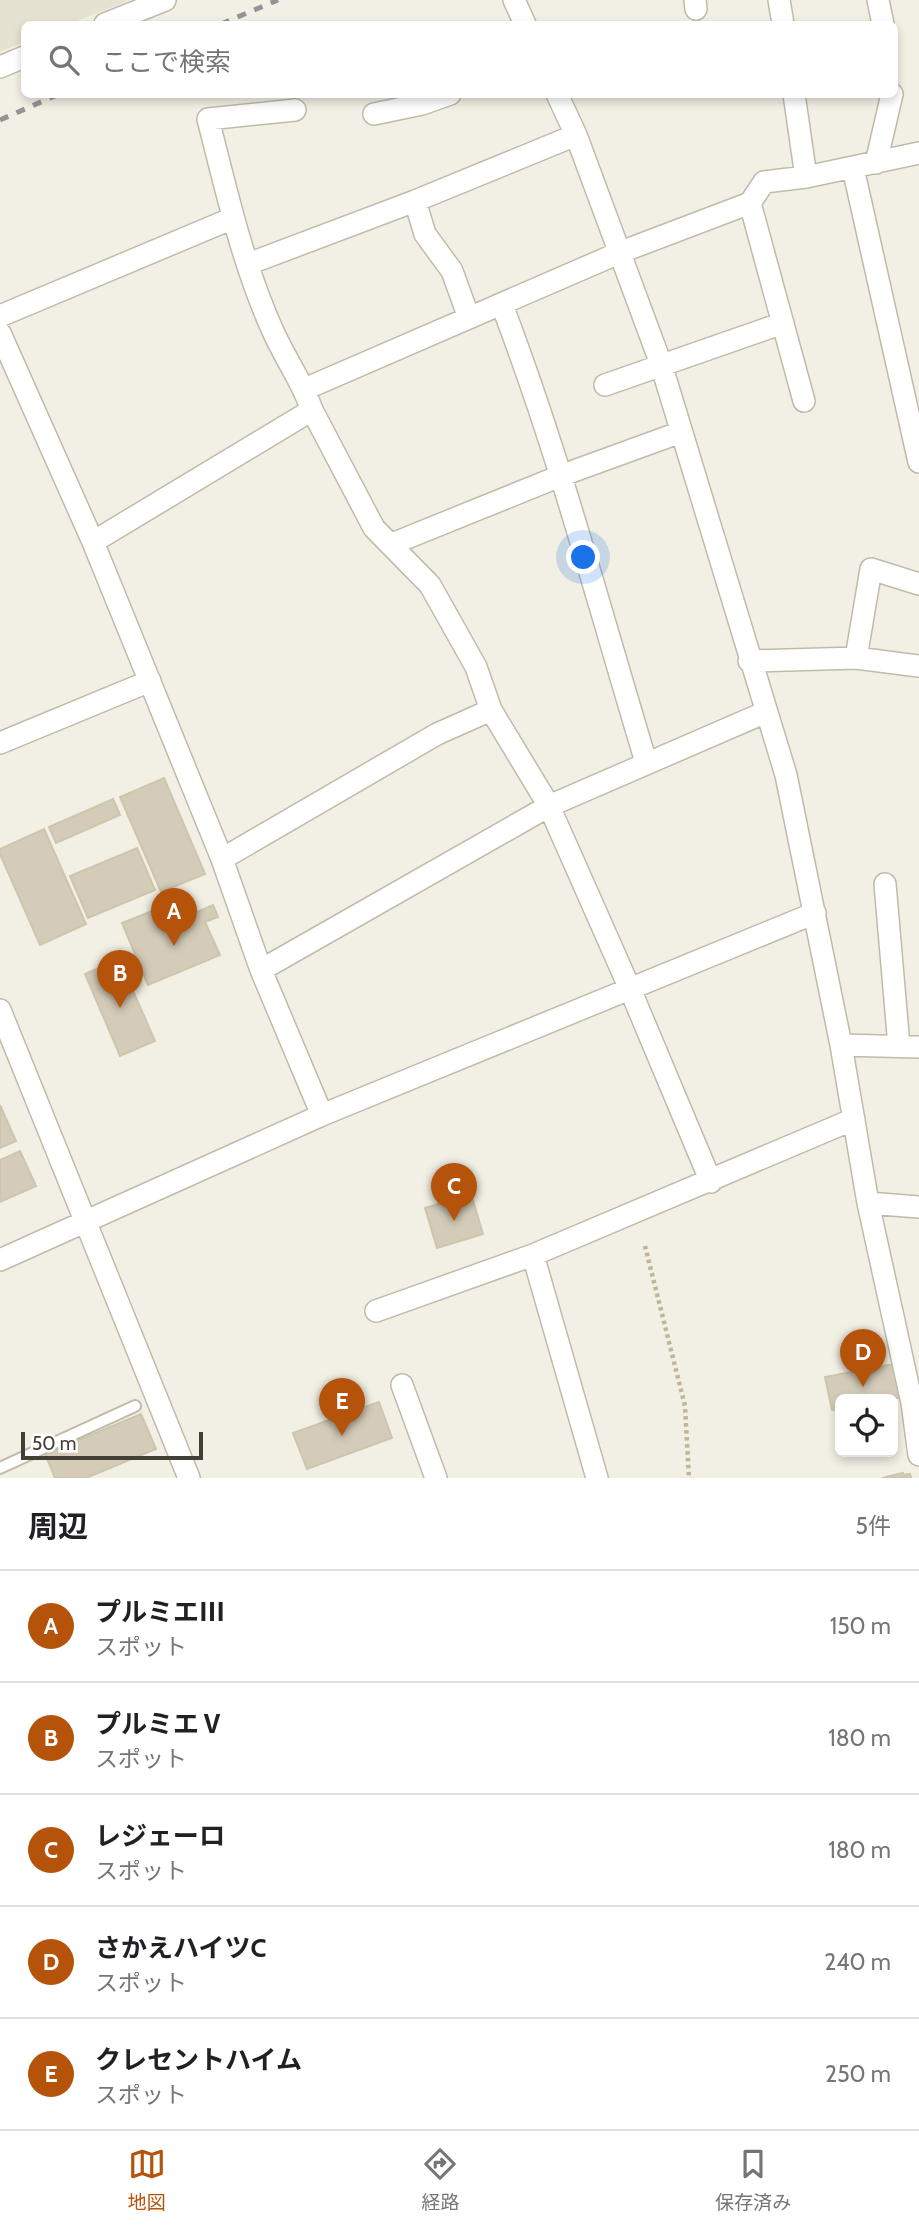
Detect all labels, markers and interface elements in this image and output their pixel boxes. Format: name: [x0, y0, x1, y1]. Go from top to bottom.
search box: [21, 21, 898, 98]
icon: search: [45, 41, 83, 79]
text: ここで検索: [101, 46, 231, 78]
your location: [566, 540, 600, 574]
pin: A: [151, 888, 197, 946]
pin: B: [97, 950, 143, 1008]
pin: C: [431, 1163, 477, 1221]
pin: D: [840, 1329, 886, 1387]
pin: E: [319, 1378, 365, 1436]
map controls: [835, 1394, 898, 1457]
button: locate: [835, 1394, 898, 1457]
scale bar: [21, 1429, 203, 1461]
text: 50 m: [32, 1432, 76, 1455]
text: 周辺: [28, 1508, 88, 1545]
text: 5件: [856, 1512, 891, 1540]
text: プルミエⅢ: [95, 1596, 225, 1628]
text: A: [44, 1612, 58, 1640]
text: 150 m: [830, 1612, 891, 1640]
text: スポット: [95, 1633, 187, 1661]
text: プルミエⅤ: [95, 1708, 225, 1740]
text: B: [44, 1724, 58, 1752]
text: 180 m: [828, 1724, 891, 1752]
text: スポット: [95, 1745, 187, 1773]
text: レジェーロ: [95, 1820, 225, 1852]
text: C: [44, 1836, 58, 1864]
text: 180 m: [828, 1836, 891, 1864]
text: スポット: [95, 1857, 187, 1885]
text: さかえハイツC: [95, 1932, 266, 1964]
text: D: [43, 1948, 59, 1976]
text: 240 m: [824, 1948, 891, 1976]
text: スポット: [95, 1969, 187, 1997]
text: クレセントハイム: [95, 2044, 302, 2076]
text: E: [44, 2060, 58, 2088]
text: 250 m: [825, 2060, 891, 2088]
text: スポット: [95, 2081, 187, 2109]
tab: 地図: [128, 2145, 166, 2214]
tab: 経路: [421, 2145, 459, 2214]
tab: 保存済み: [715, 2145, 791, 2214]

